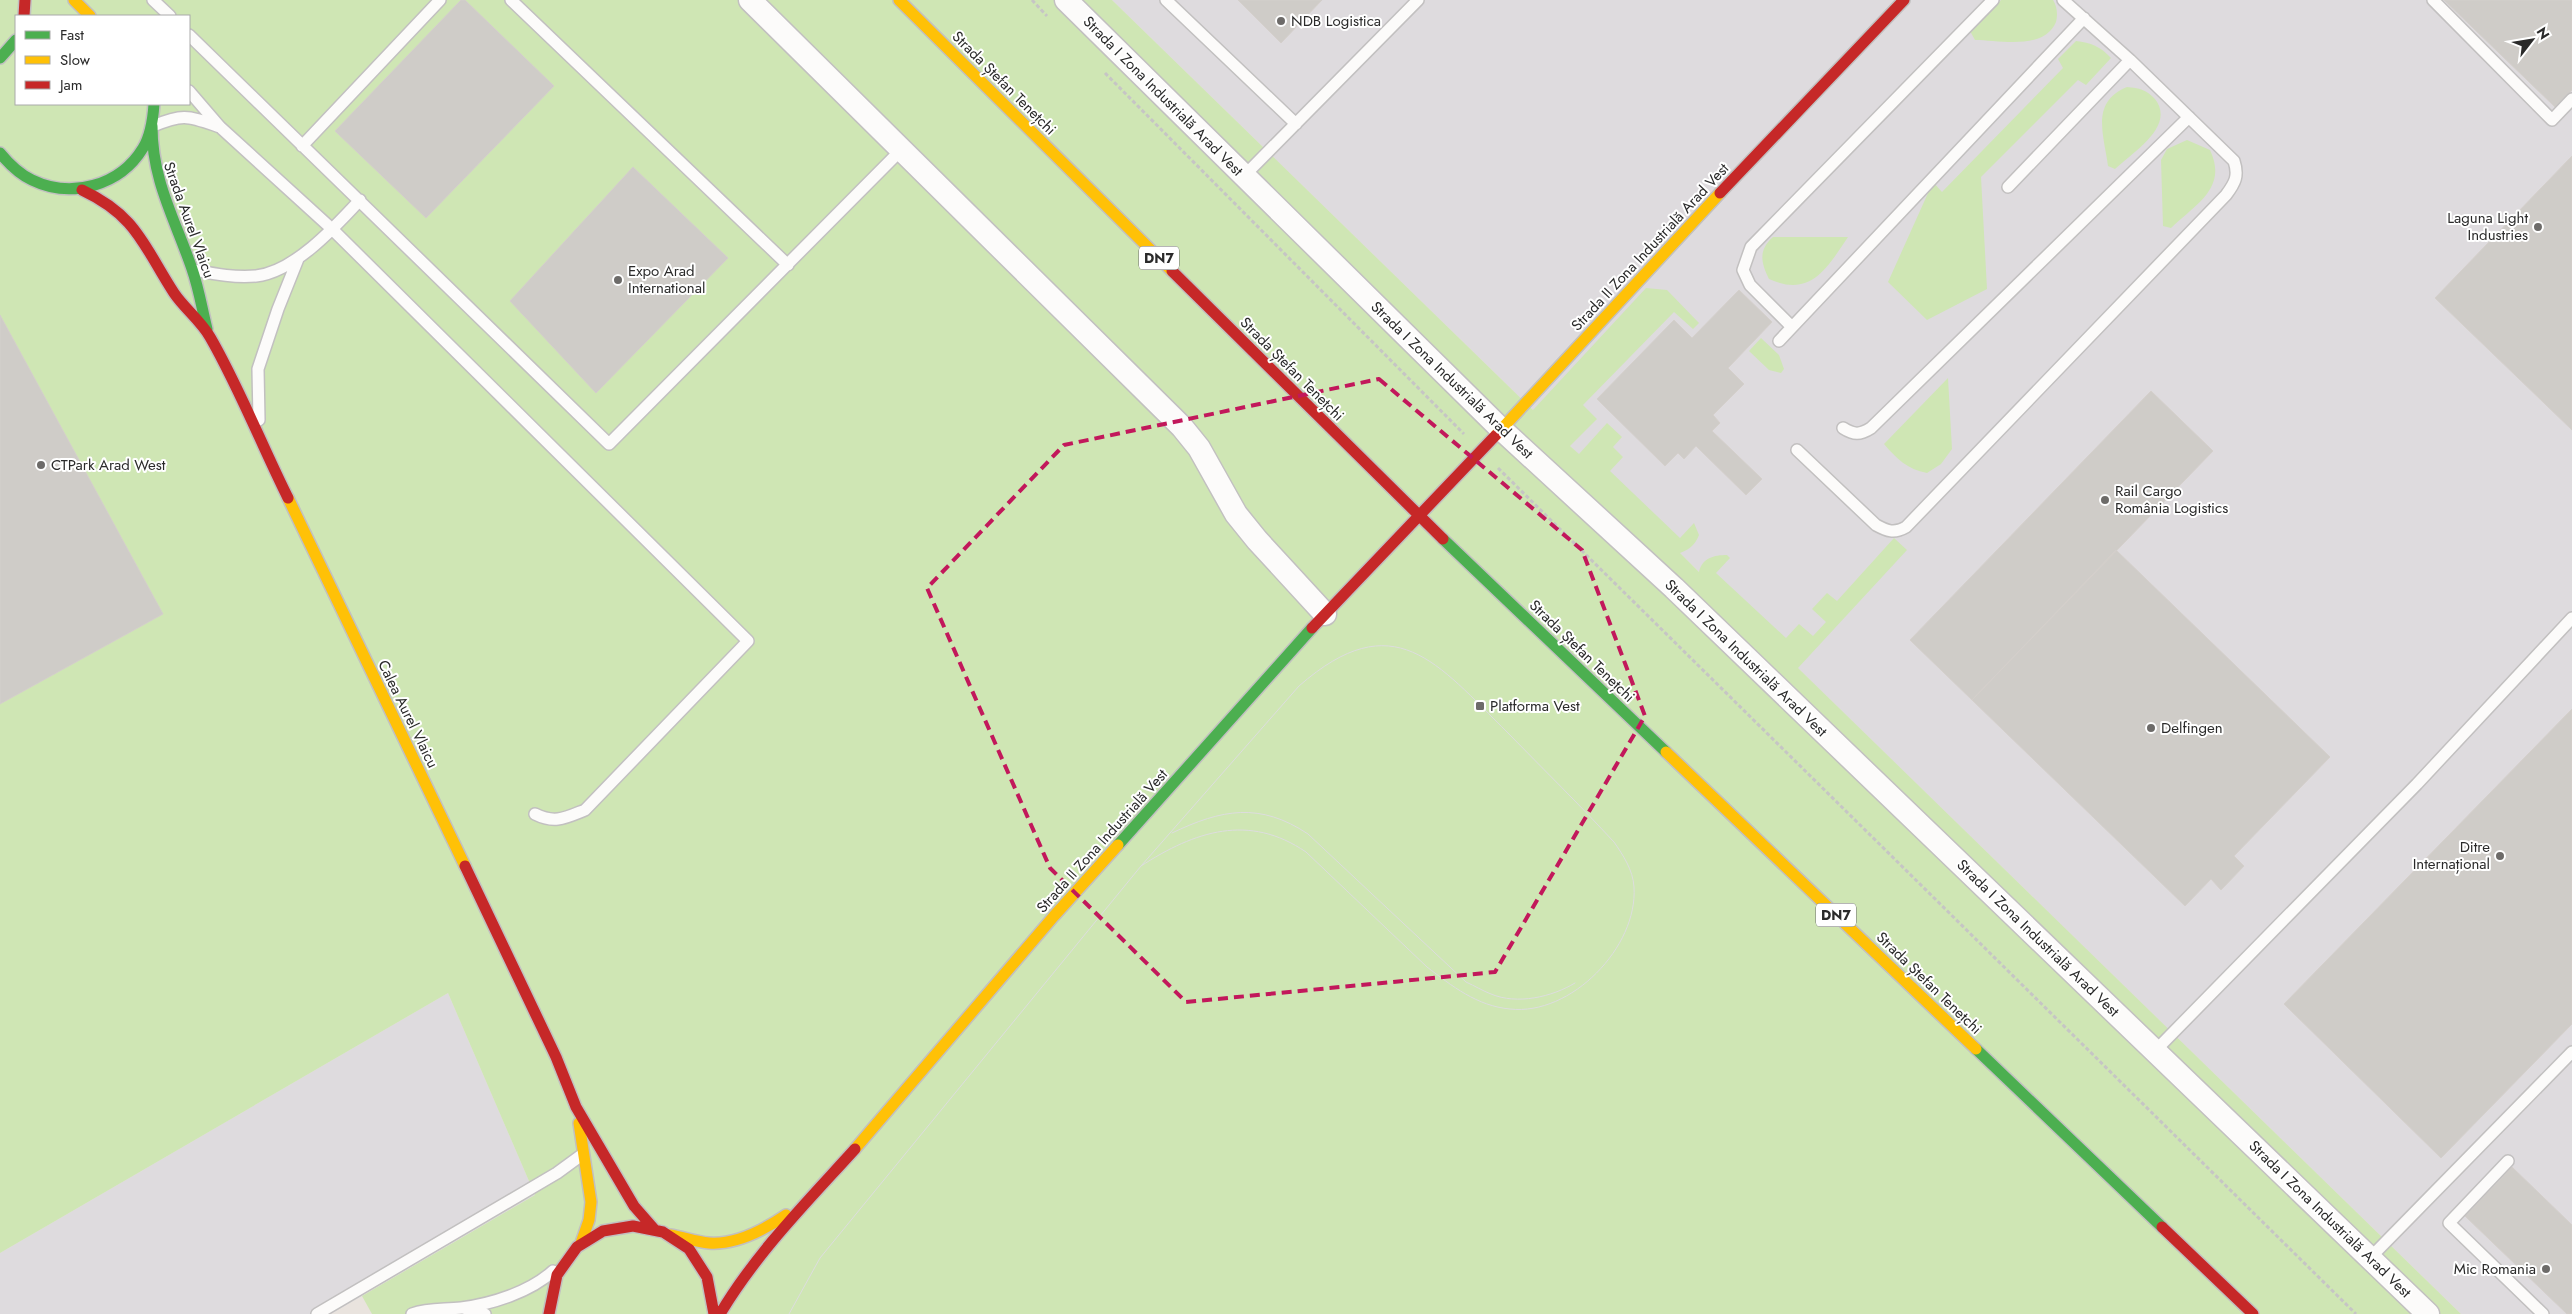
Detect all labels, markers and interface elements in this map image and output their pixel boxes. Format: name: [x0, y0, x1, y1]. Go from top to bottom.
place label: NDB Logistica: [1291, 10, 1381, 32]
street label: Strada I Zona Industrială Arad Vest: [1078, 11, 1248, 181]
legend: [15, 15, 190, 105]
marker: NDB Logistica: [1275, 15, 1287, 27]
north arrow: [2507, 15, 2557, 65]
text: N: [2532, 23, 2555, 43]
text: Fast: [60, 24, 84, 46]
street label: Strada Ștefan Tenețchi: [947, 26, 1061, 140]
text: Slow: [60, 49, 91, 71]
text: Jam: [58, 74, 83, 96]
street label: Strada II Zona Industrială Arad Vest: [1566, 158, 1734, 336]
street label: Strada Aurel Vlaicu: [158, 159, 220, 281]
place label: Laguna Light Industries: [2447, 207, 2528, 246]
marker: Laguna Light Industries: [2532, 221, 2544, 233]
road number: DN7: [1139, 247, 1179, 270]
place label: Expo Arad International: [628, 260, 705, 299]
marker: Expo Arad International: [612, 274, 624, 286]
street label: Strada I Zona Industrială Arad Vest: [1366, 296, 1539, 464]
street label: Strada Ștefan Tenețchi: [1235, 312, 1349, 426]
place label: CTPark Arad West: [51, 454, 166, 476]
marker: CTPark Arad West: [35, 459, 47, 471]
place label: Rail Cargo România Logistics: [2115, 480, 2228, 519]
marker: Rail Cargo România Logistics: [2099, 494, 2111, 506]
street label: Strada I Zona Industrială Arad Vest: [1660, 574, 1833, 742]
street label: Strada Ștefan Tenețchi: [1524, 595, 1640, 707]
street label: Calea Aurel Vlaicu: [372, 656, 444, 772]
place label: Platforma Vest: [1490, 695, 1580, 717]
marker: Platforma Vest: [1474, 700, 1486, 712]
place label: Delfingen: [2161, 717, 2223, 739]
marker: Delfingen: [2145, 722, 2157, 734]
street label: Strada II Zona Industrială Vest: [1031, 764, 1173, 918]
place label: Ditre Internațional: [2413, 836, 2490, 875]
marker: Ditre Internațional: [2494, 850, 2506, 862]
street label: Strada I Zona Industrială Arad Vest: [1952, 854, 2125, 1022]
road number: DN7: [1816, 904, 1856, 926]
street label: Strada Ștefan Tenețchi: [1871, 927, 1987, 1039]
street label: Strada I Zona Industrială Arad Vest: [2244, 1135, 2417, 1303]
place label: Mic Romania: [2454, 1258, 2536, 1280]
marker: Mic Romania: [2540, 1263, 2552, 1275]

